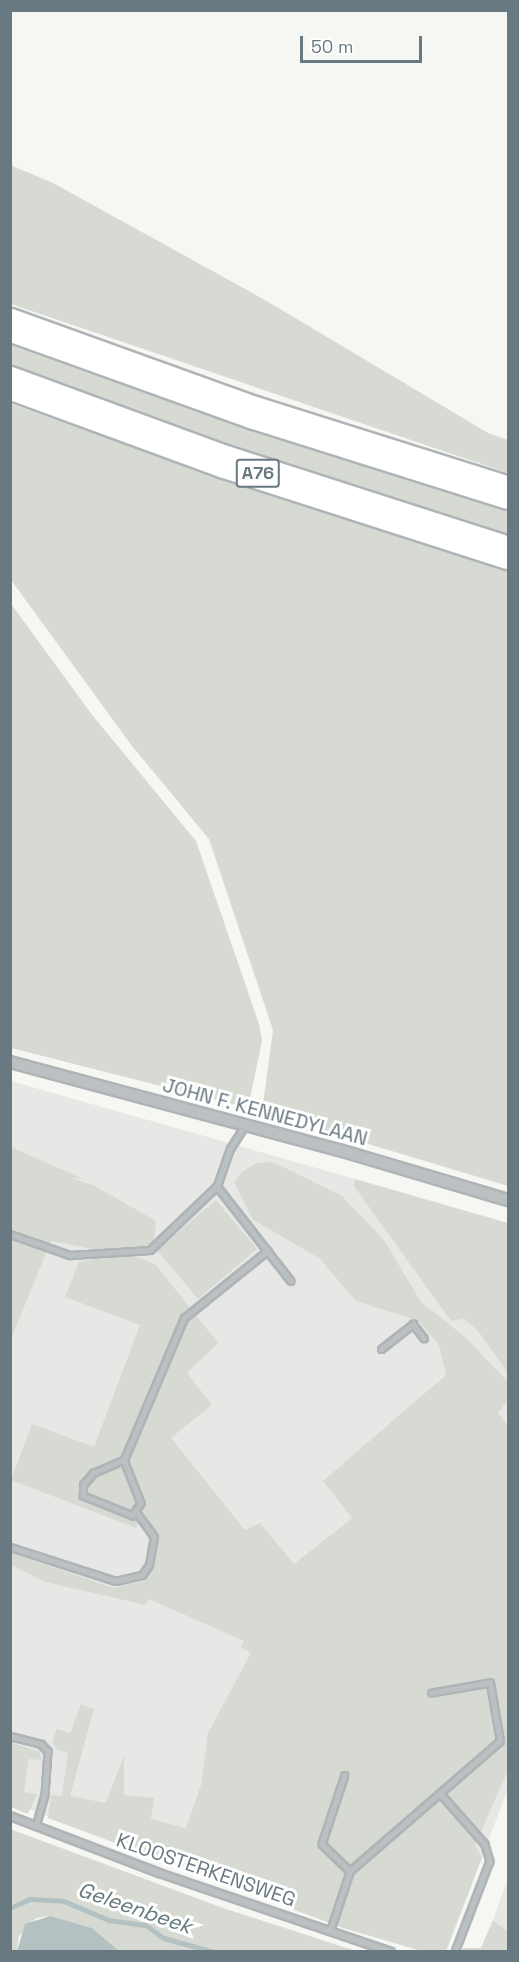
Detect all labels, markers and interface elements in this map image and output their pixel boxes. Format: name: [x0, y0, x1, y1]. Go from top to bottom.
scale bar: [303, 24, 424, 62]
text: 50 m: [311, 35, 353, 58]
road number: A76: [236, 458, 280, 488]
street label: JOHN F. KENNEDYLAAN: [160, 1073, 370, 1151]
street label: KLOOSTERKENSWEG: [113, 1828, 299, 1912]
water label: Geleenbeek: [75, 1877, 195, 1939]

